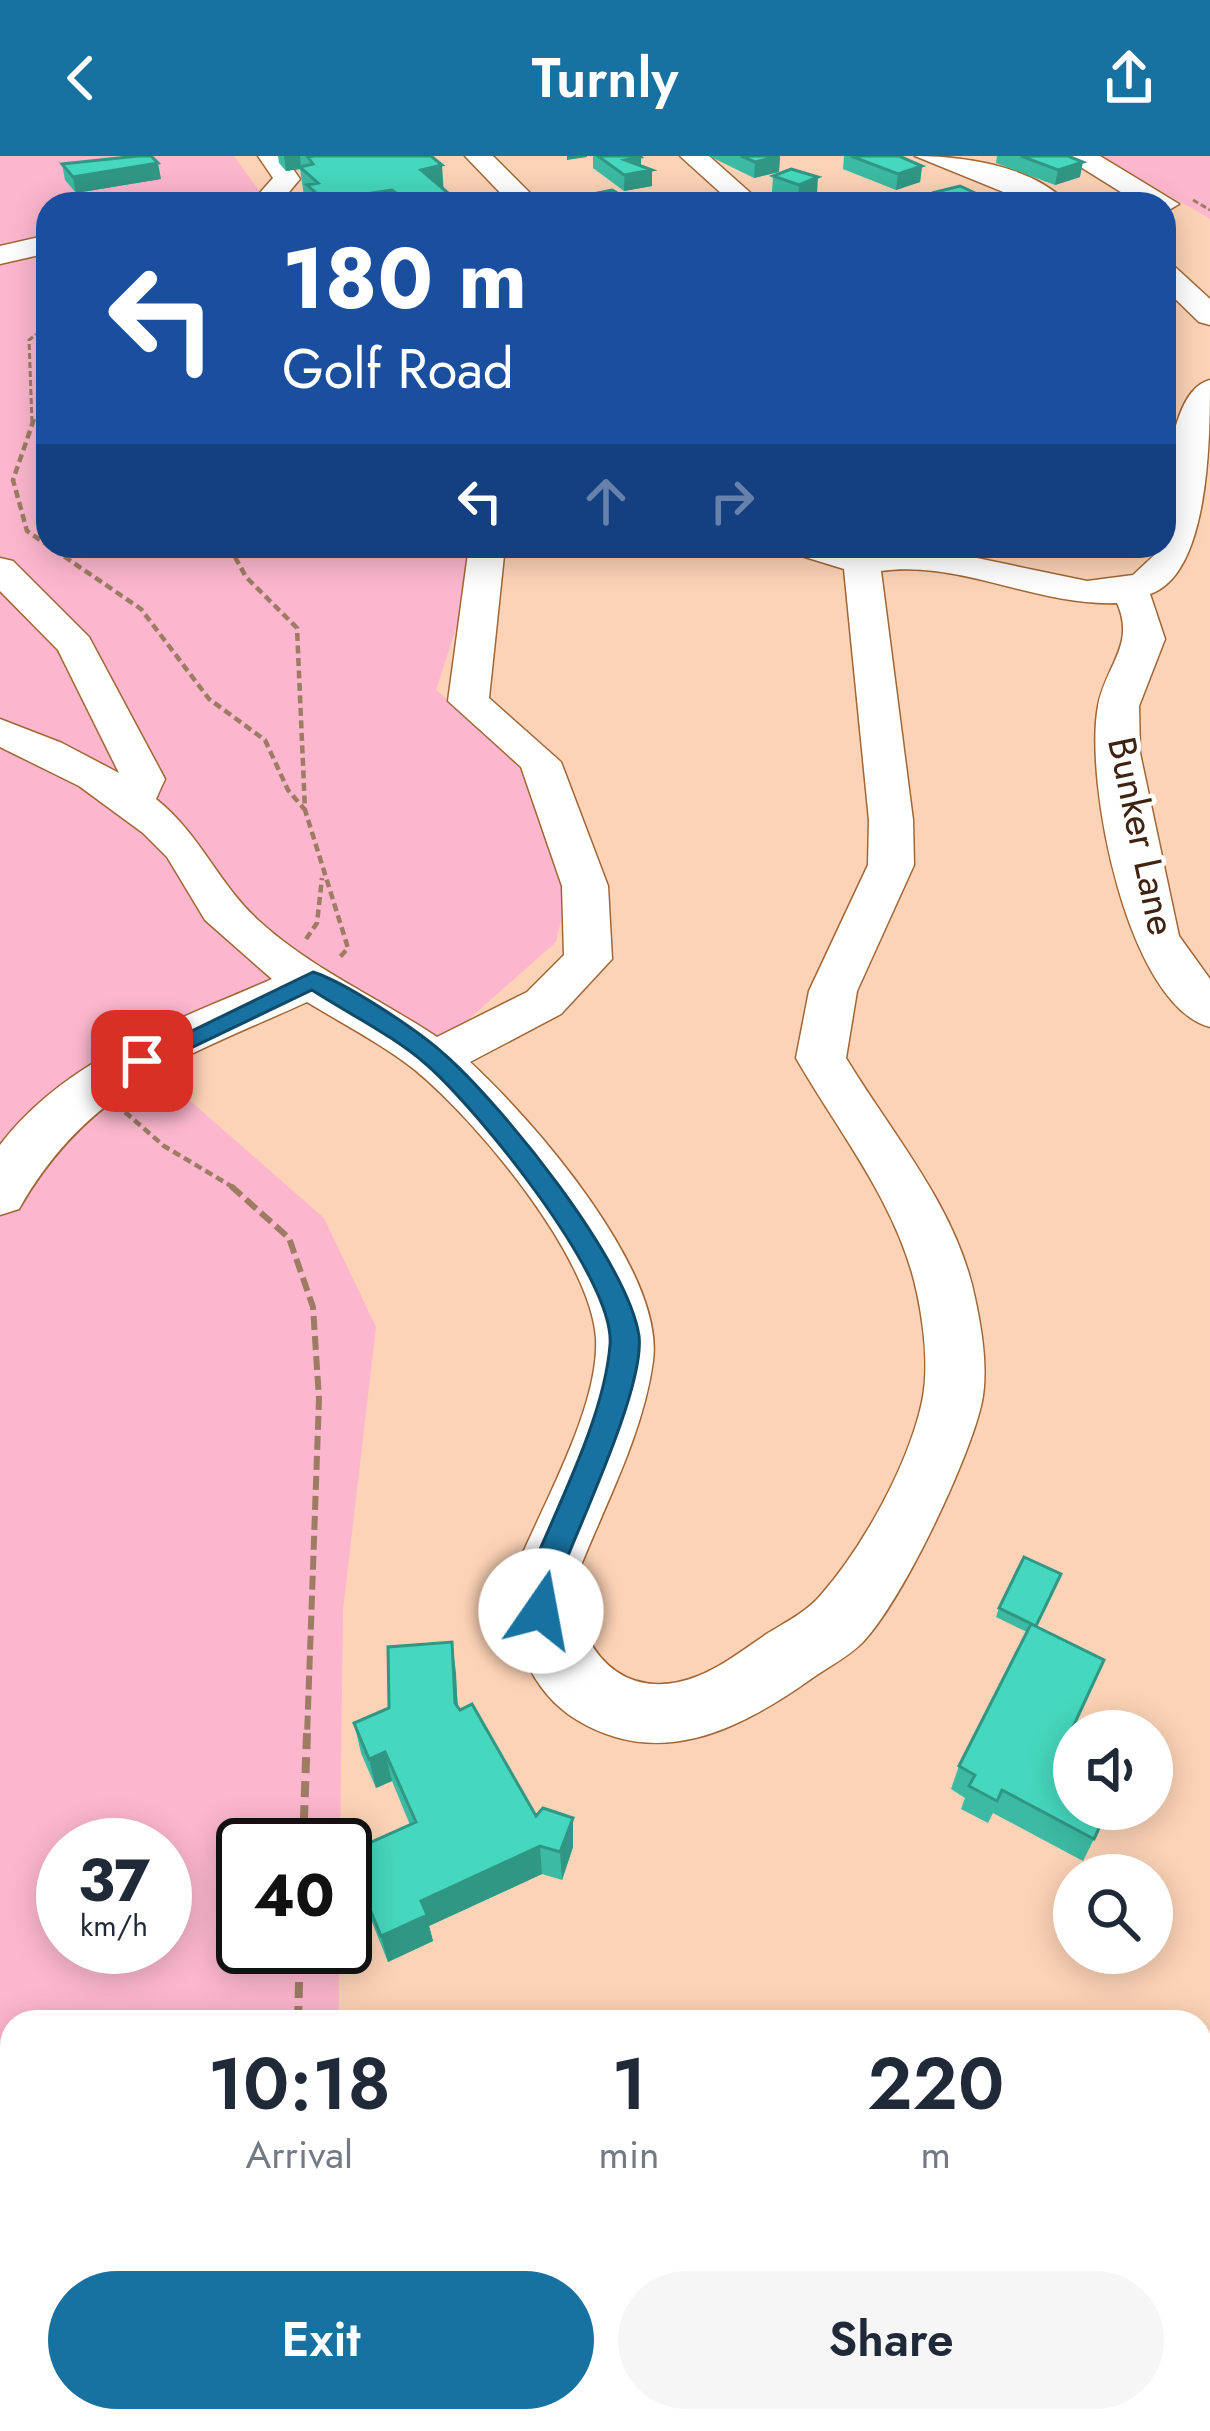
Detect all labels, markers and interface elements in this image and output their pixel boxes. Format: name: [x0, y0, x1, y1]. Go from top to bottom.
text: Turnly: [532, 39, 678, 117]
icon: back: [48, 45, 114, 111]
icon: share: [1096, 45, 1162, 111]
text: 180 m: [282, 218, 527, 340]
icon: left: [84, 240, 240, 396]
text: Golf Road: [282, 330, 514, 408]
icon: left: [447, 468, 513, 534]
icon: ahead: [573, 468, 639, 534]
icon: right: [699, 468, 765, 534]
street label: Bunker Lane: [1093, 732, 1191, 940]
pin: [91, 1010, 193, 1112]
icon: arrive: [109, 1028, 175, 1094]
position arrow: [478, 1548, 604, 1674]
map controls: [1053, 1710, 1173, 1974]
button: sound: [1053, 1710, 1173, 1830]
speed limit sign: 40: [216, 1818, 372, 1974]
text: 37: [78, 1837, 150, 1924]
button: search: [1053, 1854, 1173, 1974]
text: km/h: [80, 1904, 148, 1947]
text: 10:18: [208, 2032, 391, 2136]
text: 1: [611, 2032, 647, 2136]
text: 220: [867, 2032, 1004, 2136]
text: Arrival: [246, 2126, 353, 2183]
text: min: [599, 2126, 660, 2183]
text: m: [921, 2126, 951, 2183]
button: Exit: [48, 2271, 594, 2409]
button: Share: [618, 2271, 1164, 2409]

